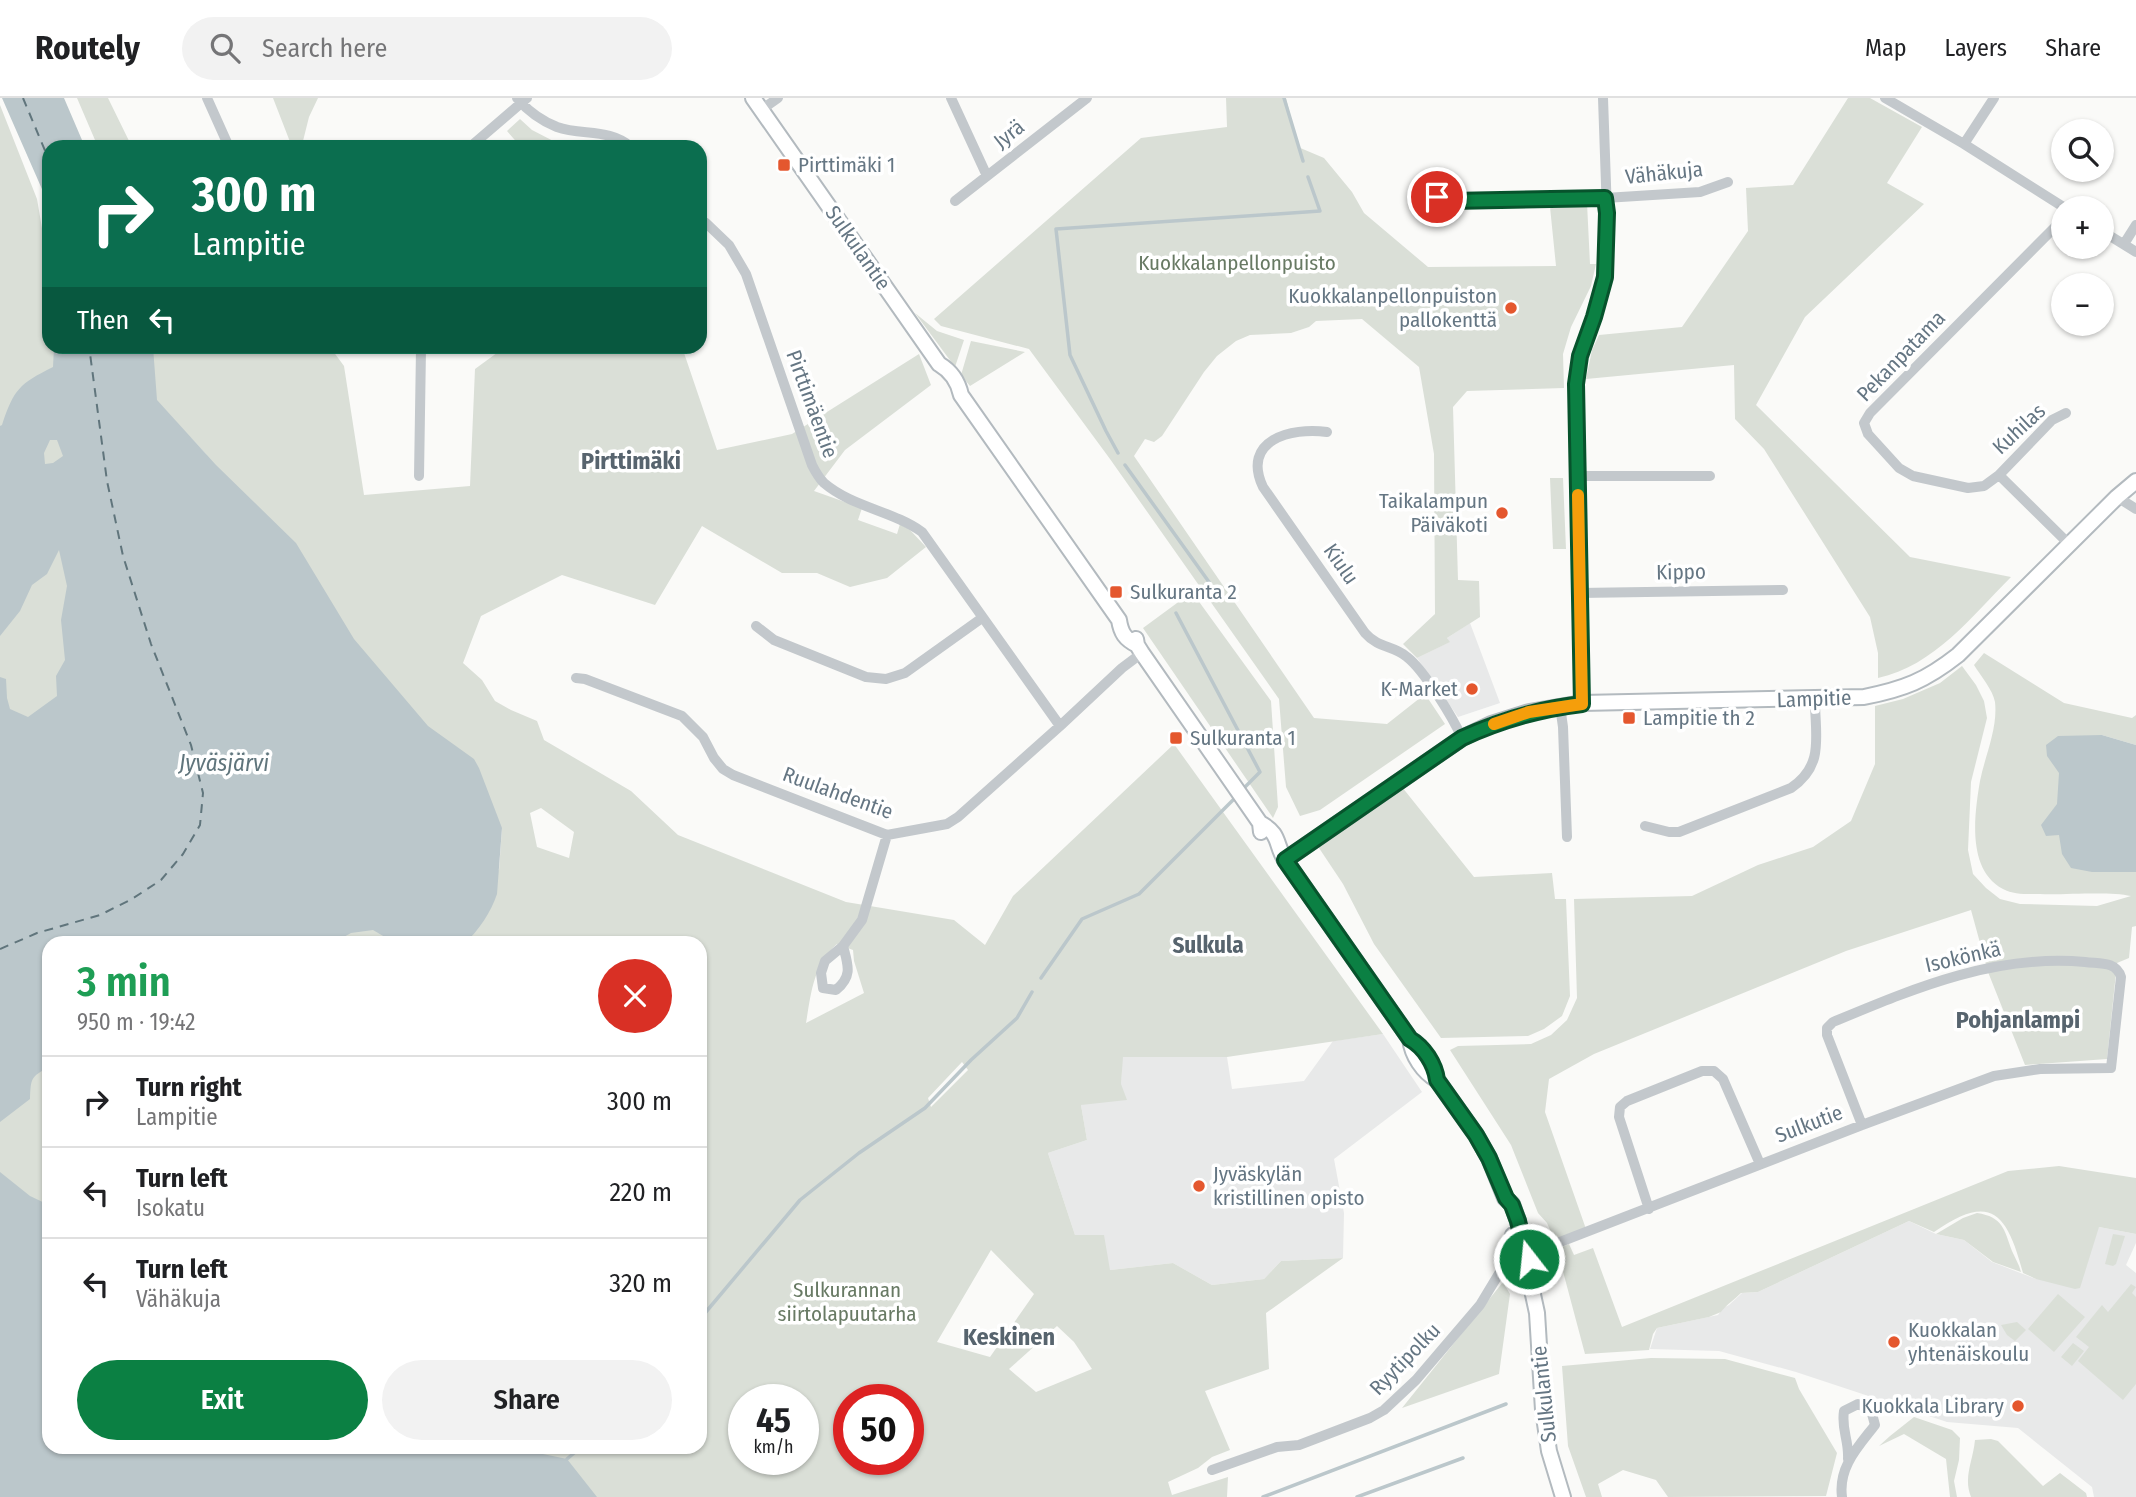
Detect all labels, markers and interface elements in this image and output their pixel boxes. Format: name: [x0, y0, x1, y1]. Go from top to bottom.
search box: [182, 17, 672, 80]
text: Routely: [35, 28, 140, 68]
icon: search: [206, 29, 244, 67]
text: Search here: [262, 33, 387, 64]
text: Map: [1865, 34, 1907, 62]
text: Layers: [1945, 34, 2007, 62]
text: Share: [2045, 34, 2101, 62]
street label: Jyrä: [988, 114, 1030, 154]
map controls: [2051, 119, 2114, 336]
button: search: [2051, 119, 2114, 182]
place label: Pirttimäki 1: [798, 152, 895, 178]
street label: Vähäkuja: [1624, 156, 1704, 190]
marker: Pirttimäki 1: [776, 157, 792, 173]
text: 300 m: [192, 165, 316, 224]
pin: [1407, 167, 1467, 227]
icon: right: [77, 168, 168, 259]
icon: arrive: [1418, 178, 1456, 216]
button: +: [2051, 196, 2114, 259]
street label: Sulkulantie: [820, 201, 896, 295]
text: Lampitie: [192, 225, 306, 263]
park label: Kuokkalanpellonpuisto: [1138, 250, 1336, 276]
button: −: [2051, 273, 2114, 336]
place label: Kuokkalanpellonpuiston pallokenttä: [1288, 283, 1497, 333]
marker: Kuokkalanpellonpuiston pallokenttä: [1503, 300, 1519, 316]
icon: left: [143, 301, 181, 339]
text: Then: [77, 305, 129, 336]
street label: Pekanpatama: [1851, 305, 1951, 407]
street label: Pirttimäentie: [780, 346, 844, 462]
street label: Kuhilas: [1987, 398, 2051, 460]
district label: Pirttimäki: [581, 447, 681, 475]
place label: Taikalampun Päiväkoti: [1379, 488, 1488, 538]
marker: Taikalampun Päiväkoti: [1494, 505, 1510, 521]
street label: Kiulu: [1318, 539, 1364, 589]
street label: Kippo: [1656, 559, 1706, 585]
place label: Sulkuranta 2: [1130, 579, 1237, 605]
marker: Sulkuranta 2: [1108, 584, 1124, 600]
place label: K-Market: [1380, 676, 1458, 702]
marker: K-Market: [1464, 681, 1480, 697]
street label: Lampitie: [1776, 685, 1852, 713]
place label: Lampitie th 2: [1643, 705, 1755, 731]
marker: Lampitie th 2: [1621, 710, 1637, 726]
place label: Sulkuranta 1: [1190, 725, 1296, 751]
marker: Sulkuranta 1: [1168, 730, 1184, 746]
water label: Jyväsjärvi: [177, 749, 269, 777]
street label: Ruulahdentie: [779, 761, 897, 825]
district label: Sulkula: [1172, 931, 1244, 959]
street label: Isokönkä: [1923, 936, 2003, 978]
text: 3 min: [77, 957, 171, 1007]
button: close: [598, 959, 672, 1033]
district label: Pohjanlampi: [1956, 1006, 2080, 1034]
text: 950 m · 19:42: [77, 1008, 195, 1036]
text: Turn right: [136, 1072, 242, 1103]
icon: right: [77, 1083, 115, 1121]
text: 300 m: [607, 1086, 672, 1117]
street label: Sulkutie: [1772, 1099, 1846, 1149]
text: Lampitie: [136, 1103, 218, 1131]
place label: Jyväskylän kristillinen opisto: [1213, 1161, 1364, 1211]
text: Turn left: [136, 1163, 228, 1194]
icon: left: [77, 1174, 115, 1212]
text: 220 m: [609, 1177, 672, 1208]
marker: Jyväskylän kristillinen opisto: [1191, 1178, 1207, 1194]
text: Isokatu: [136, 1194, 205, 1222]
position arrow: [1492, 1222, 1566, 1296]
text: Turn left: [136, 1254, 228, 1285]
icon: left: [77, 1265, 115, 1303]
text: 320 m: [609, 1268, 672, 1299]
park label: Sulkurannan siirtolapuutarha: [777, 1277, 917, 1327]
text: Vähäkuja: [136, 1285, 221, 1313]
street label: Ryytipolku: [1364, 1317, 1446, 1401]
place label: Kuokkalan yhtenäiskoulu: [1908, 1317, 2029, 1367]
district label: Keskinen: [963, 1323, 1055, 1351]
marker: Kuokkalan yhtenäiskoulu: [1886, 1334, 1902, 1350]
street label: Sulkulantie: [1526, 1344, 1562, 1444]
button: Exit: [77, 1360, 368, 1440]
button: Share: [382, 1360, 672, 1440]
speed limit sign: 50: [833, 1384, 924, 1475]
place label: Kuokkala Library: [1862, 1393, 2005, 1419]
marker: Kuokkala Library: [2010, 1398, 2026, 1414]
text: 45: [756, 1399, 791, 1441]
text: km/h: [753, 1436, 794, 1458]

